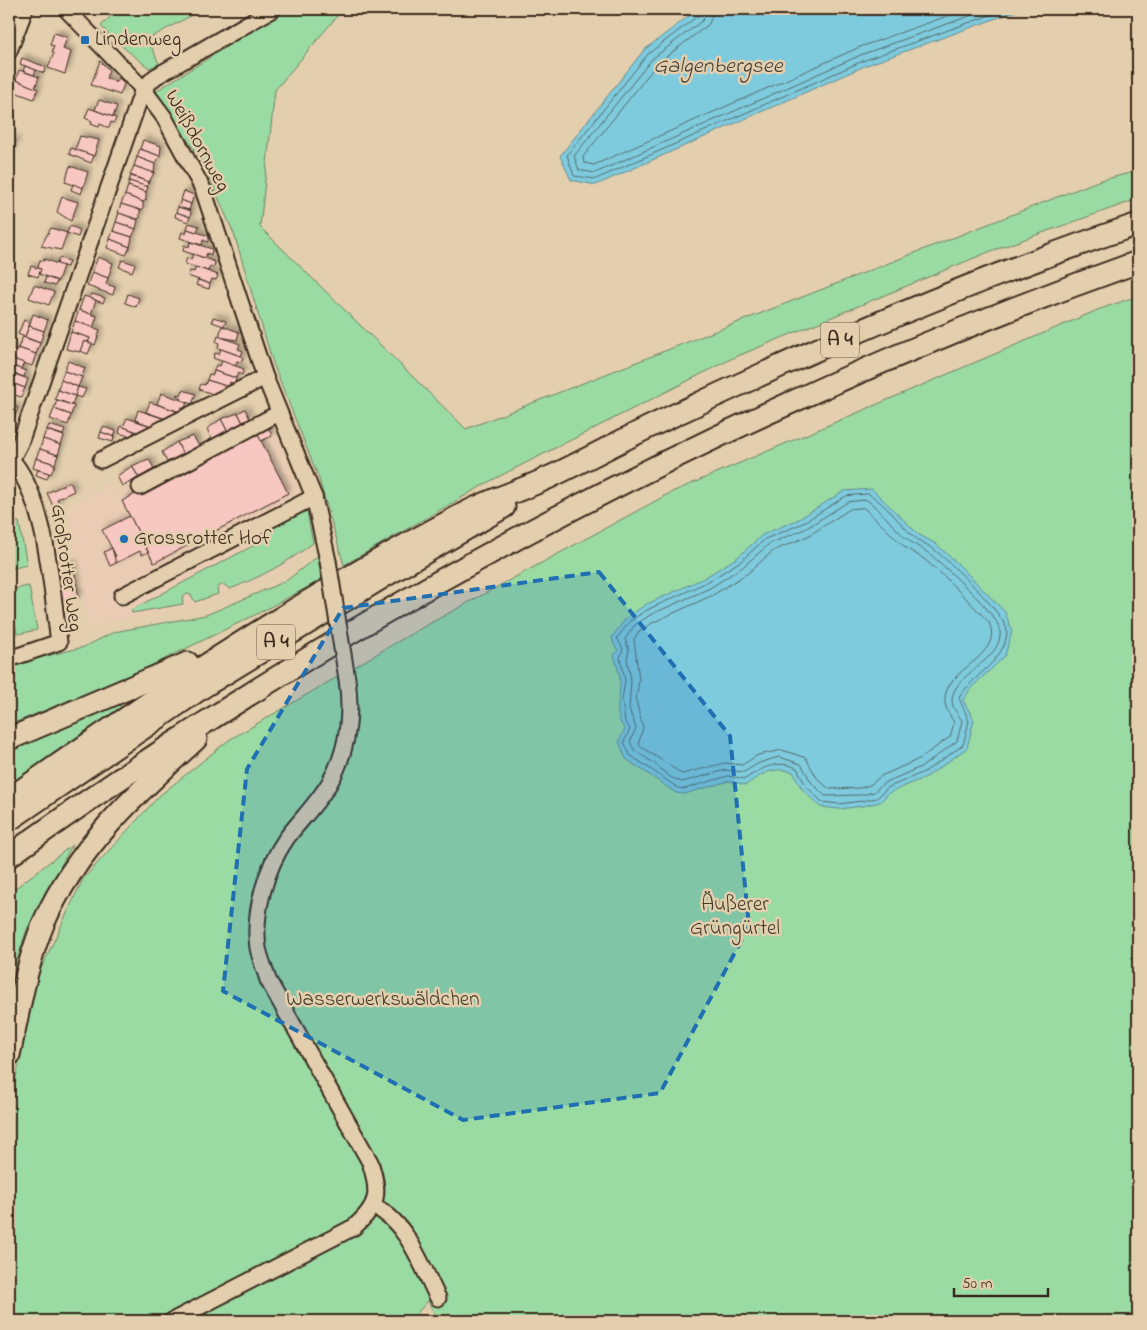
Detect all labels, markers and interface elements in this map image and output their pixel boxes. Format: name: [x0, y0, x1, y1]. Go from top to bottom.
place label: Lindenweg: [95, 25, 181, 57]
marker: Lindenweg: [79, 34, 91, 46]
water label: Galgenbergsee: [653, 51, 784, 83]
street label: Weißdornweg: [155, 84, 237, 199]
road number: A 4: [821, 322, 859, 358]
street label: Großrotter Weg: [40, 502, 90, 634]
place label: Grossrotter Hof: [134, 524, 272, 554]
marker: Grossrotter Hof: [118, 533, 130, 545]
road number: A 4: [257, 624, 295, 660]
park label: Äußerer Grüngürtel: [690, 890, 780, 946]
park label: Wasserwerkswäldchen: [286, 985, 480, 1015]
scale bar: [954, 1265, 1048, 1297]
text: 50 m: [962, 1273, 993, 1295]

